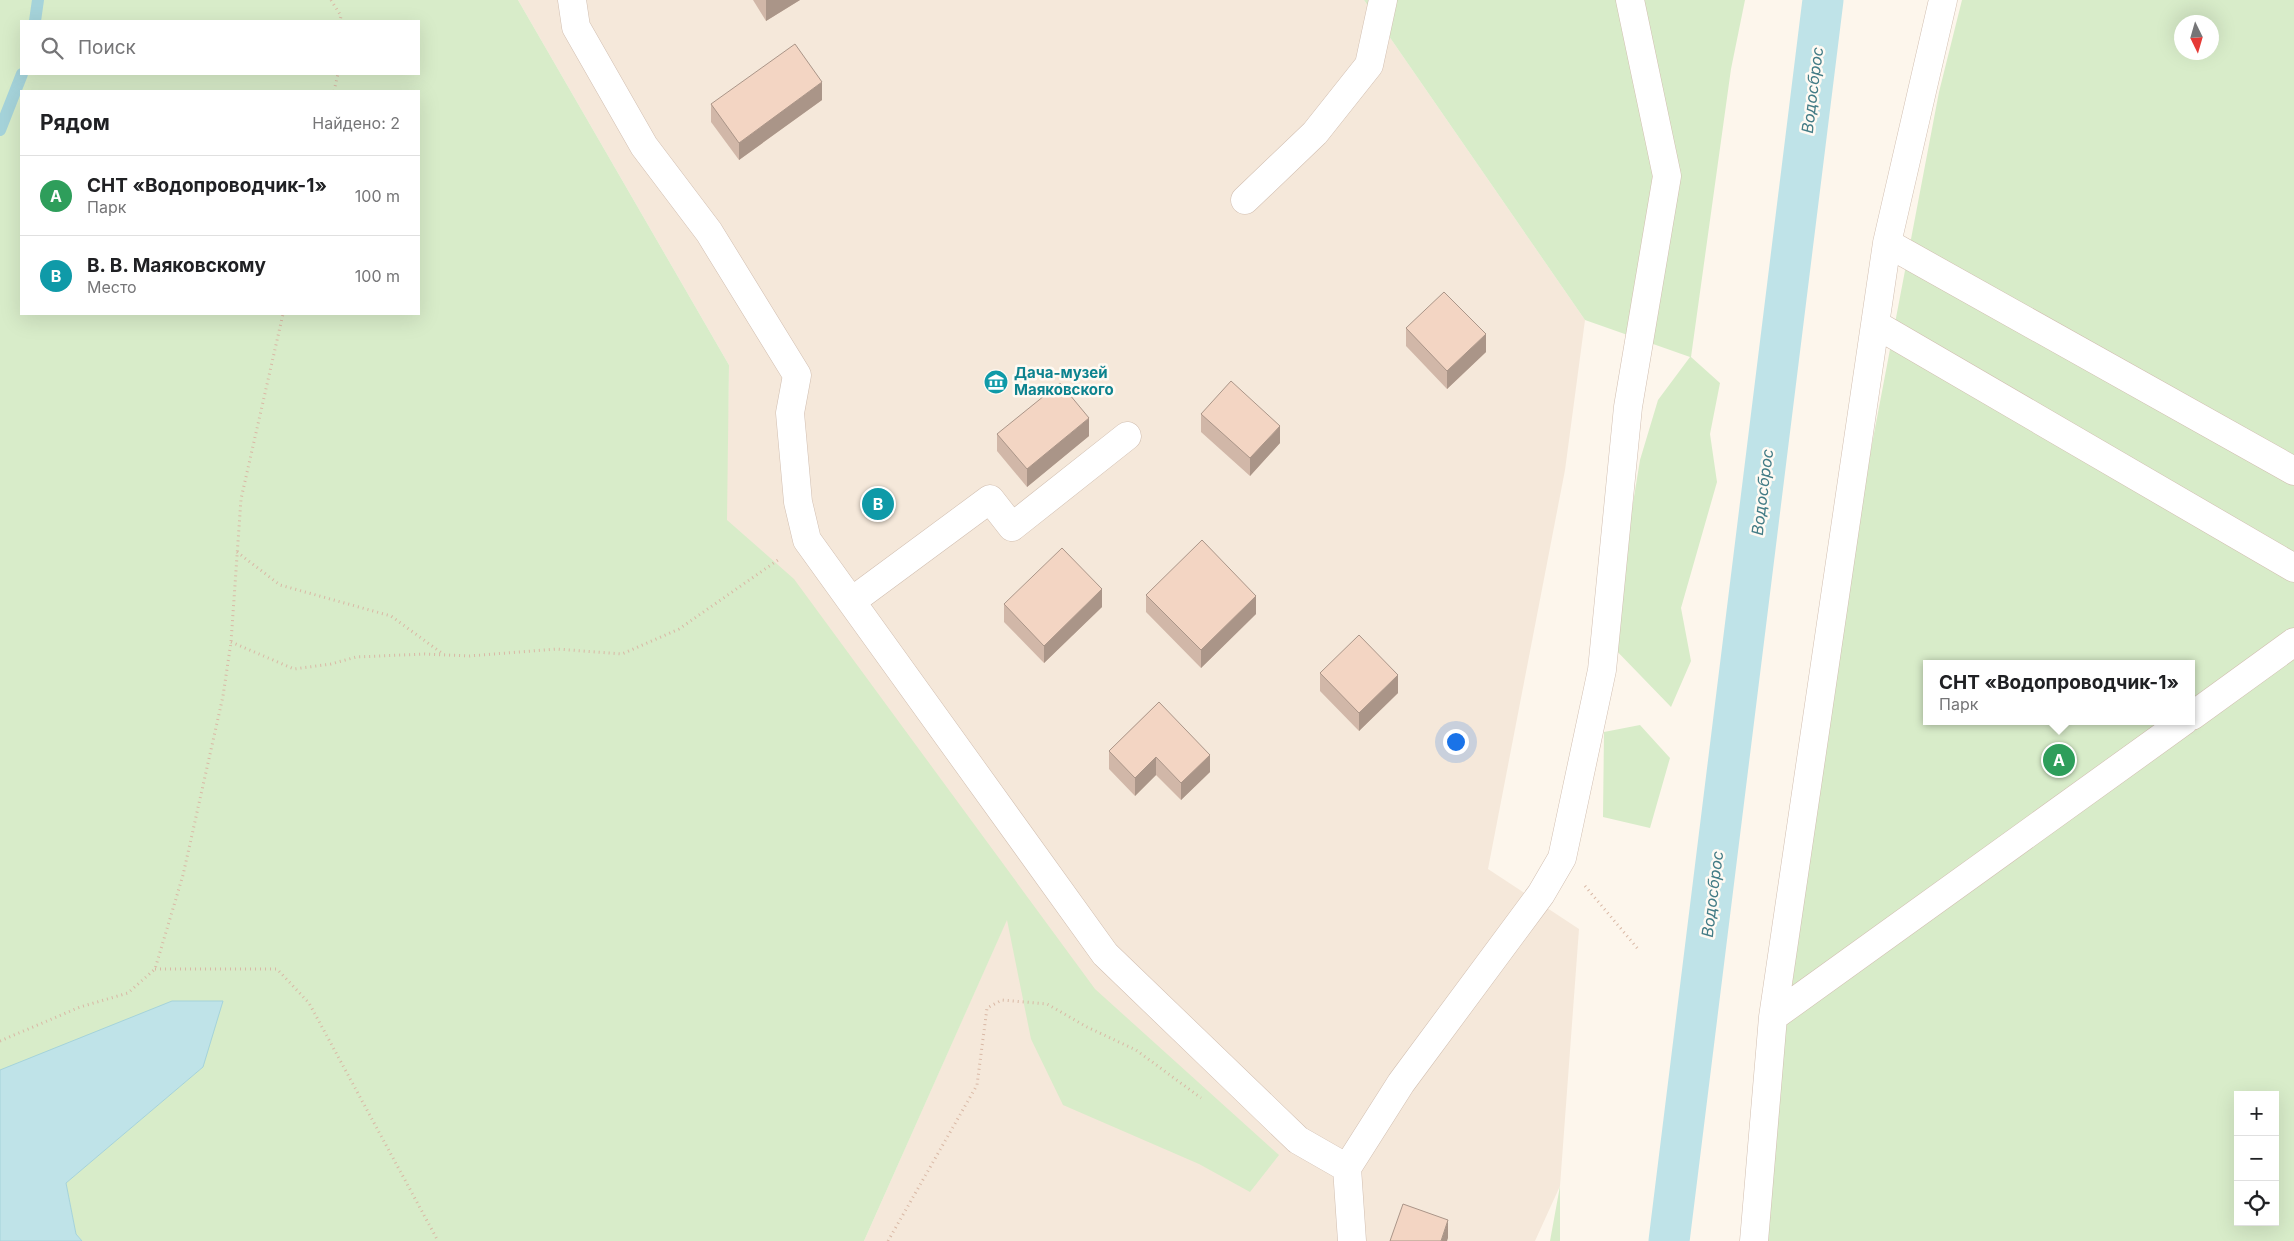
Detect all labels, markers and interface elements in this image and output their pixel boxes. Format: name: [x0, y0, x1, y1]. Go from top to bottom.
north arrow: [2174, 15, 2219, 60]
search box: [20, 20, 420, 75]
icon: search: [38, 34, 66, 62]
text: Поиск: [78, 36, 136, 59]
water label: Водосброс: [1797, 46, 1827, 134]
text: Рядом: [40, 110, 110, 135]
text: Найдено: 2: [312, 113, 400, 133]
text: СНТ «Водопроводчик-1»: [87, 174, 327, 197]
text: A: [50, 186, 62, 206]
text: 100 m: [355, 186, 400, 206]
text: Парк: [87, 197, 126, 217]
text: В. В. Маяковскому: [87, 254, 266, 277]
text: B: [51, 266, 61, 286]
text: 100 m: [355, 266, 400, 286]
text: Место: [87, 277, 137, 297]
place label: Дача-музей Маяковского: [1014, 363, 1114, 399]
museum icon: Дача-музей Маяковского: [983, 369, 1009, 395]
water label: Водосброс: [1747, 448, 1777, 536]
pin: B: [862, 485, 894, 523]
popup: [1923, 660, 2195, 725]
text: СНТ «Водопроводчик-1»: [1939, 671, 2179, 694]
text: Парк: [1939, 694, 1978, 714]
your location: [1443, 729, 1469, 755]
pin: A: [2043, 741, 2075, 779]
water label: Водосброс: [1697, 850, 1727, 938]
map controls: [2234, 1091, 2279, 1226]
button: +: [2234, 1091, 2279, 1136]
button: −: [2234, 1136, 2279, 1181]
button: locate: [2234, 1181, 2279, 1226]

